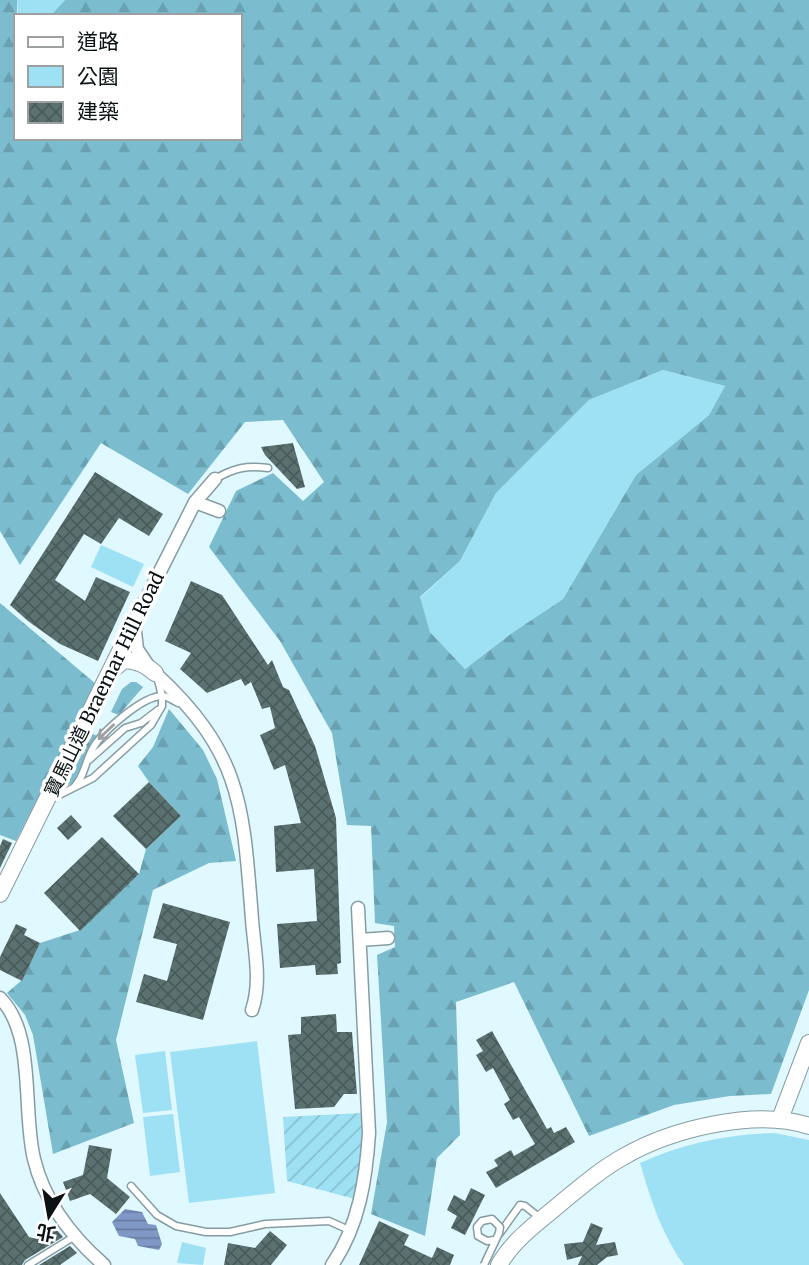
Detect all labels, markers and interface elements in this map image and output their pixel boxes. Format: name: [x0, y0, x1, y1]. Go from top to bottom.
legend: [14, 14, 242, 140]
text: 道路: [77, 28, 119, 55]
text: 公園: [77, 63, 119, 90]
text: 建築: [77, 98, 119, 125]
street label: 寶馬山道 Braemar Hill Road: [39, 568, 169, 800]
one-way arrow: [98, 723, 115, 740]
north arrow: [14, 1181, 84, 1251]
text: 北: [34, 1219, 57, 1246]

